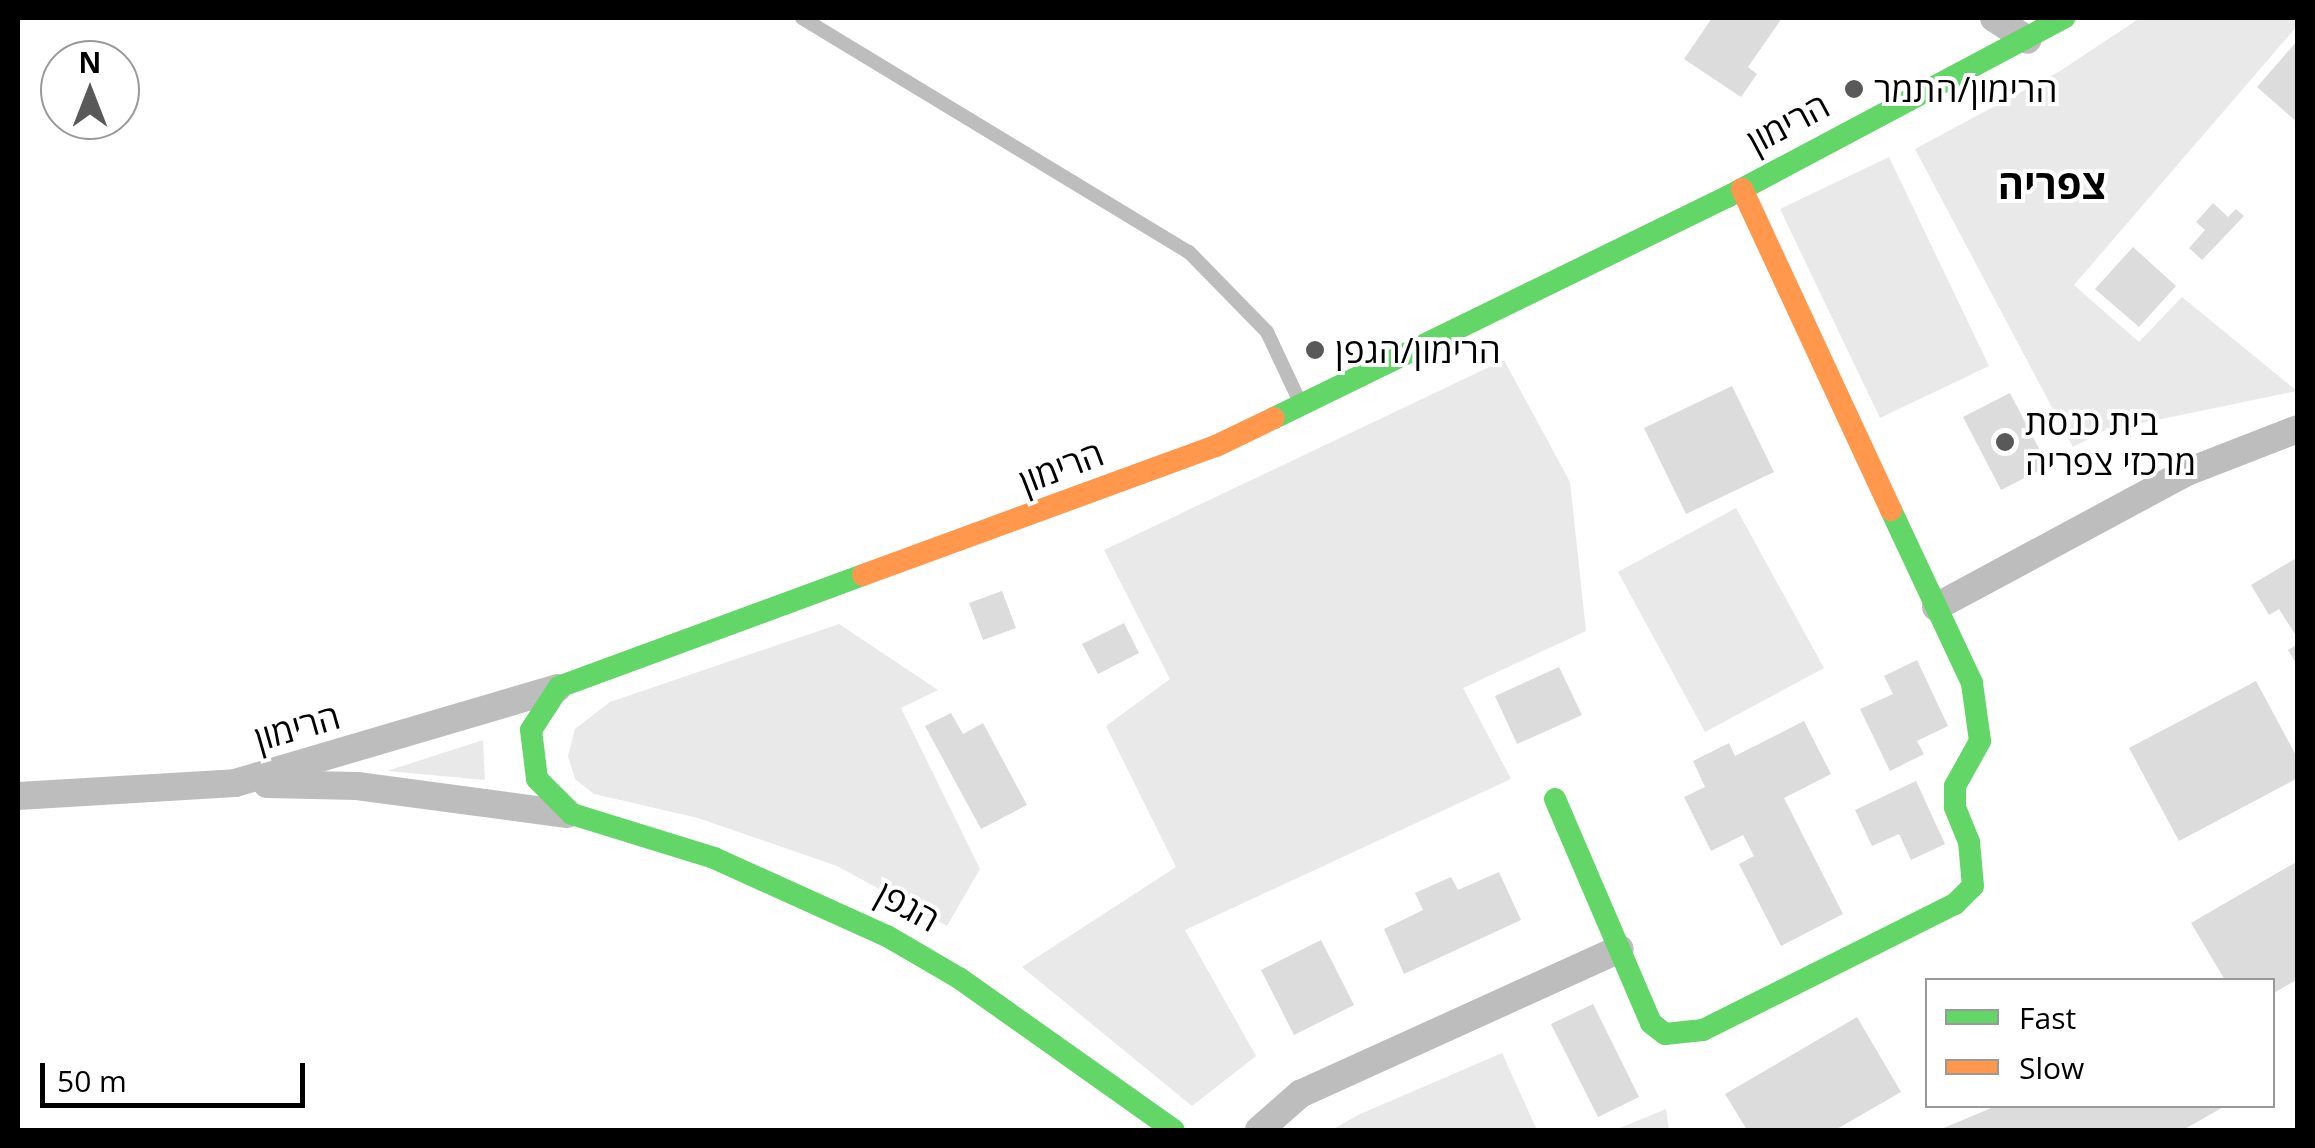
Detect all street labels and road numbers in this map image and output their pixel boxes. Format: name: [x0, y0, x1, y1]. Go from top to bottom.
street label: הרימון: [1740, 84, 1836, 162]
street label: הרימון: [1013, 432, 1109, 502]
street label: הרימון: [249, 695, 345, 759]
street label: הגפן: [869, 872, 947, 940]

